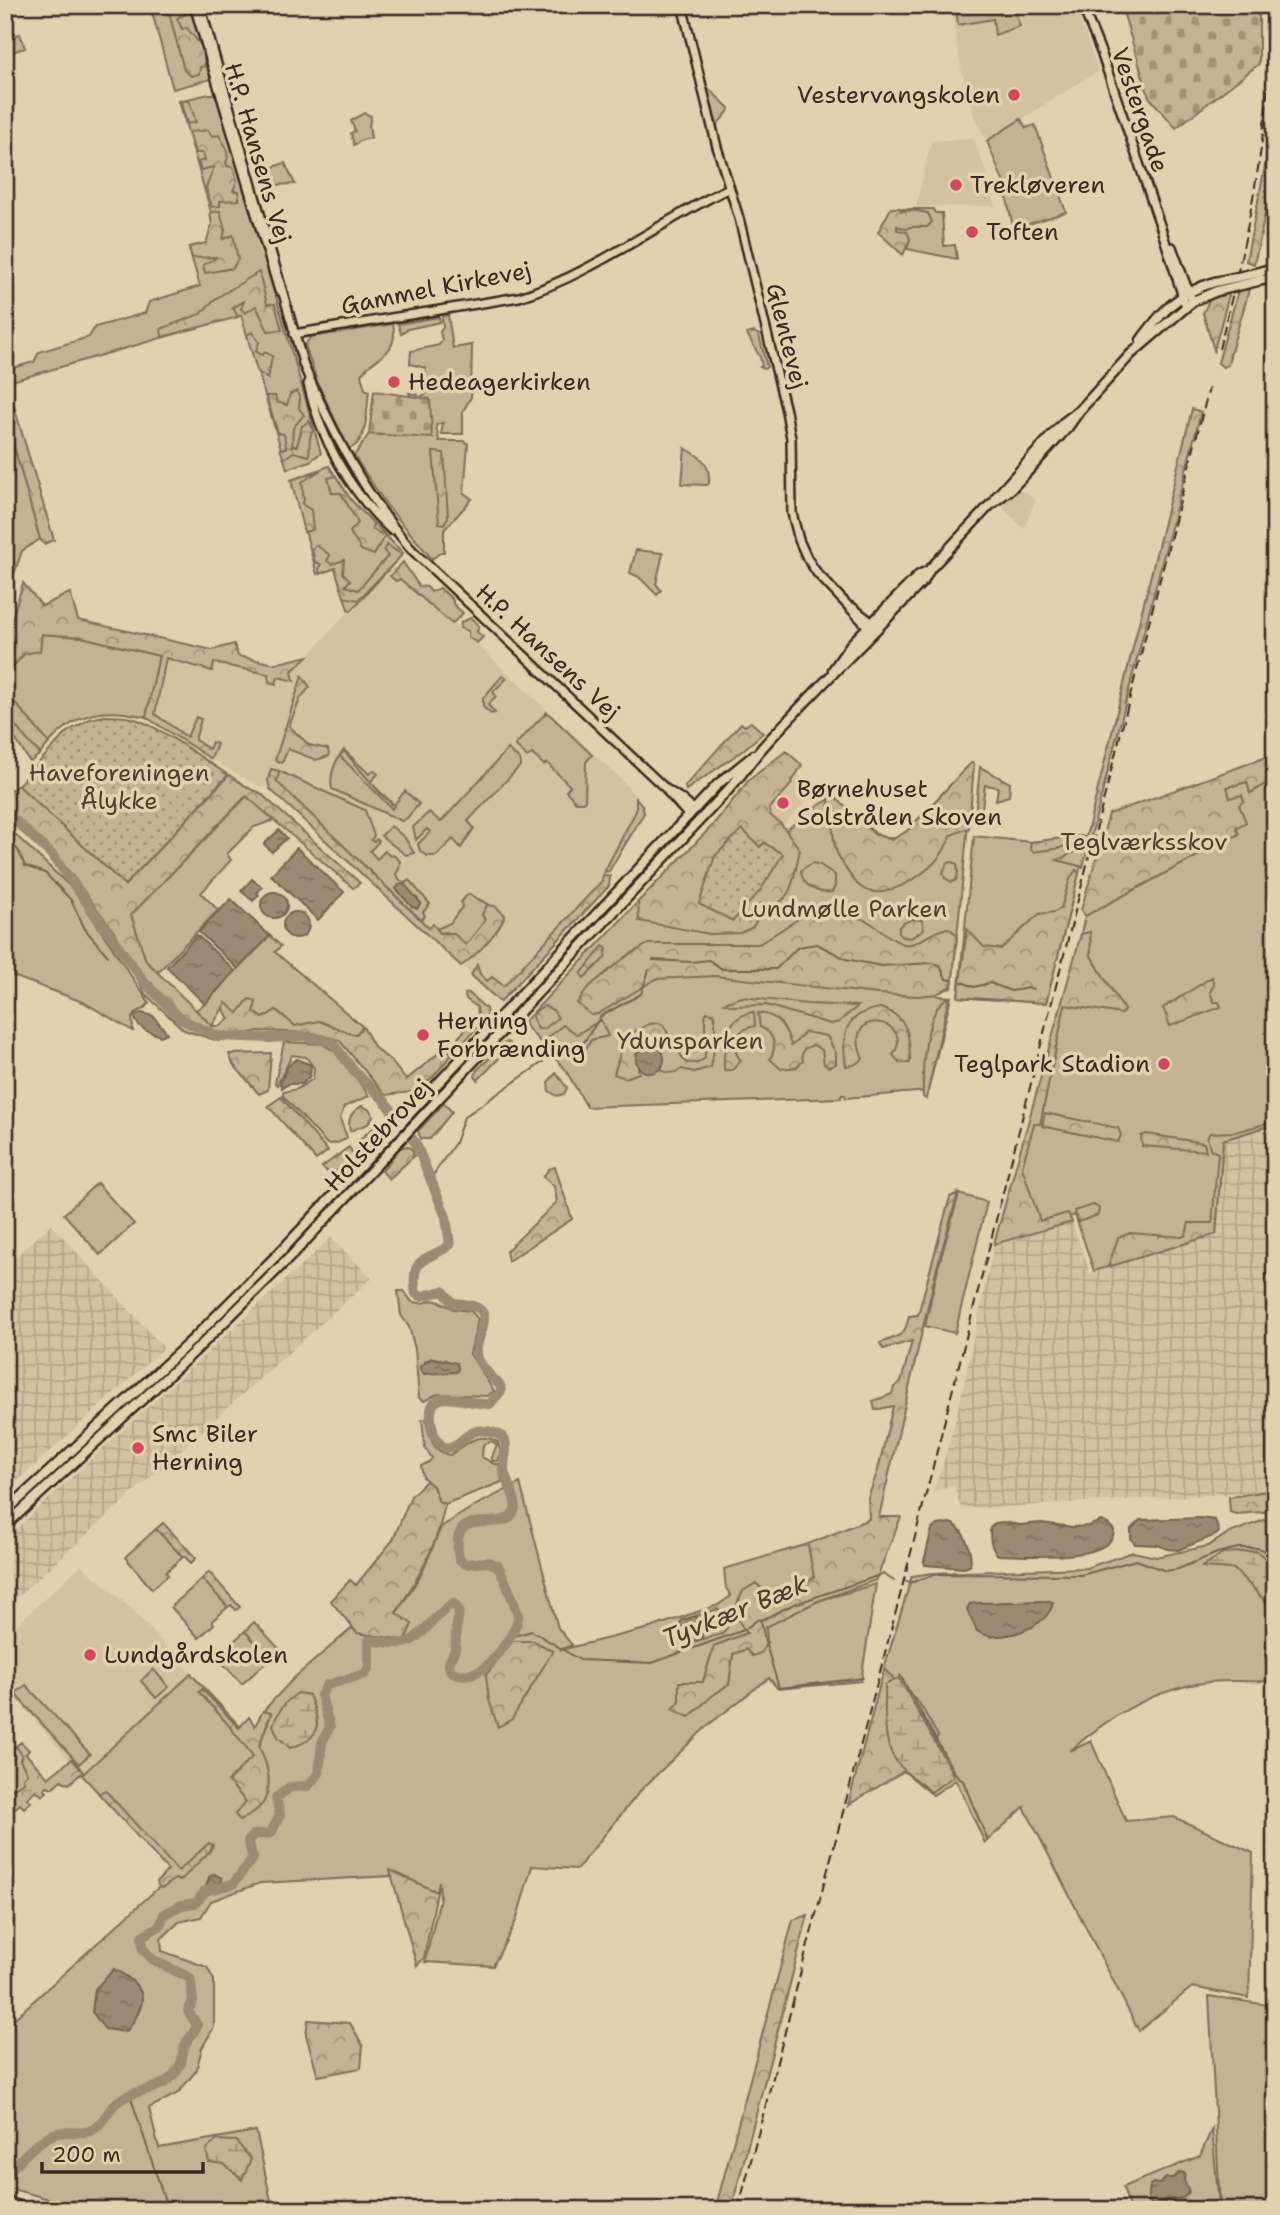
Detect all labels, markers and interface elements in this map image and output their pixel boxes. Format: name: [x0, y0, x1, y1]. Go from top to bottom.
street label: Vestergade: [1104, 43, 1176, 177]
street label: H.P. Hansens Vej: [217, 59, 299, 247]
place label: Vestervangskolen: [797, 79, 1000, 111]
marker: Vestervangskolen: [1006, 87, 1022, 103]
place label: Trekløveren: [970, 169, 1105, 201]
marker: Trekløveren: [948, 177, 964, 193]
place label: Toften: [986, 216, 1059, 248]
marker: Toften: [964, 224, 980, 240]
street label: Gammel Kirkevej: [338, 254, 534, 322]
street label: Glentevej: [758, 280, 816, 392]
place label: Hedeagerkirken: [408, 366, 591, 398]
marker: Hedeagerkirken: [386, 374, 402, 390]
street label: H.P. Hansens Vej: [469, 577, 627, 727]
park label: Haveforeningen Ålykke: [29, 757, 209, 817]
place label: Børnehuset Solstrålen Skoven: [797, 773, 1002, 833]
marker: Børnehuset Solstrålen Skoven: [775, 795, 791, 811]
park label: Teglværksskov: [1061, 826, 1227, 858]
park label: Lundmølle Parken: [741, 893, 947, 925]
place label: Herning Forbrænding: [437, 1005, 585, 1065]
park label: Ydunsparken: [617, 1025, 763, 1057]
marker: Herning Forbrænding: [415, 1027, 431, 1043]
place label: Teglpark Stadion: [954, 1048, 1150, 1080]
marker: Teglpark Stadion: [1156, 1056, 1172, 1072]
street label: Holstebrovej: [317, 1071, 439, 1199]
place label: Smc Biler Herning: [152, 1418, 258, 1478]
marker: Smc Biler Herning: [130, 1440, 146, 1456]
water label: Tyvkær Bæk: [657, 1565, 813, 1656]
place label: Lundgårdskolen: [104, 1639, 288, 1671]
marker: Lundgårdskolen: [82, 1647, 98, 1663]
scale bar: [42, 2131, 203, 2175]
text: 200 m: [52, 2141, 121, 2169]

